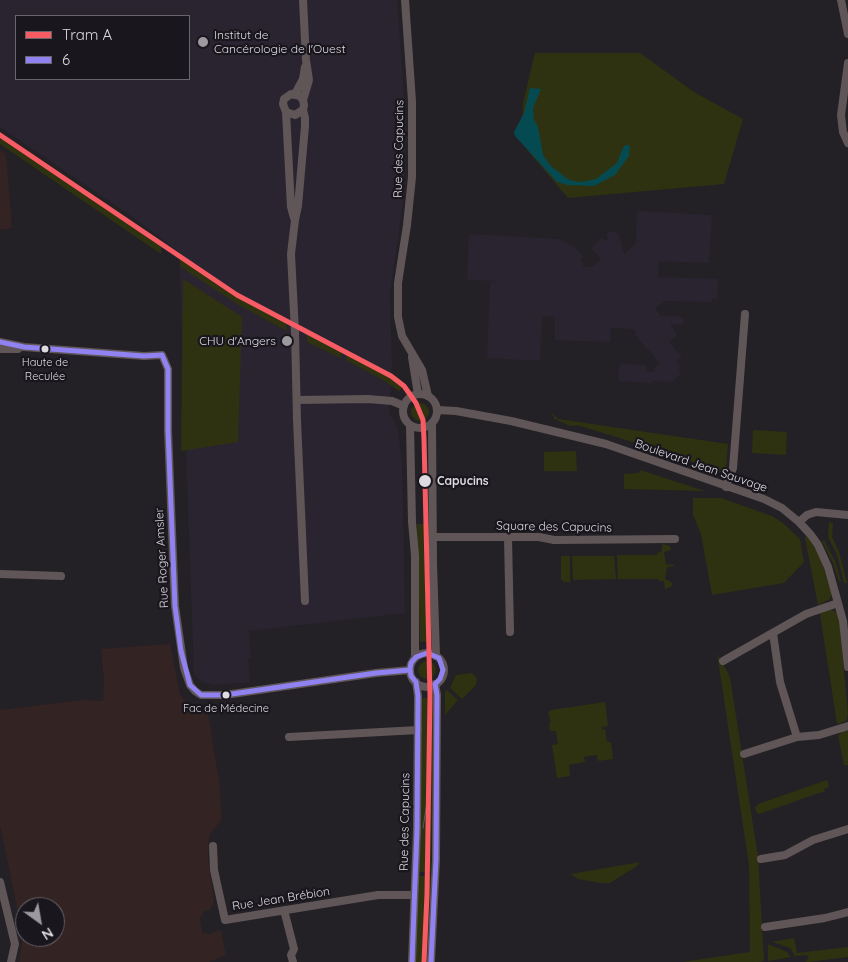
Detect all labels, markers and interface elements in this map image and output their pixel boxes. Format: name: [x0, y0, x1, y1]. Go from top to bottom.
legend: [15, 15, 190, 80]
text: Tram A: [62, 25, 112, 44]
place label: Institut de Cancérologie de l'Ouest: [214, 28, 346, 56]
marker: Institut de Cancérologie de l'Ouest: [196, 35, 210, 49]
text: 6: [62, 50, 70, 69]
street label: Rue des Capucins: [391, 100, 407, 198]
place label: CHU d'Angers: [199, 334, 276, 348]
marker: CHU d'Angers: [280, 334, 294, 348]
marker: Haute de Reculée: [40, 344, 50, 354]
place label: Haute de Reculée: [22, 356, 68, 382]
street label: Boulevard Jean Sauvage: [633, 437, 769, 495]
marker: Capucins: [417, 473, 433, 489]
place label: Capucins: [437, 474, 489, 488]
street label: Rue Roger Amsler: [152, 508, 172, 608]
street label: Square des Capucins: [496, 519, 612, 535]
marker: Fac de Médecine: [221, 690, 231, 700]
place label: Fac de Médecine: [183, 702, 269, 716]
street label: Rue des Capucins: [397, 773, 413, 871]
street label: Rue Jean Brébion: [231, 884, 331, 914]
north arrow: [15, 897, 65, 947]
text: N: [38, 924, 57, 944]

